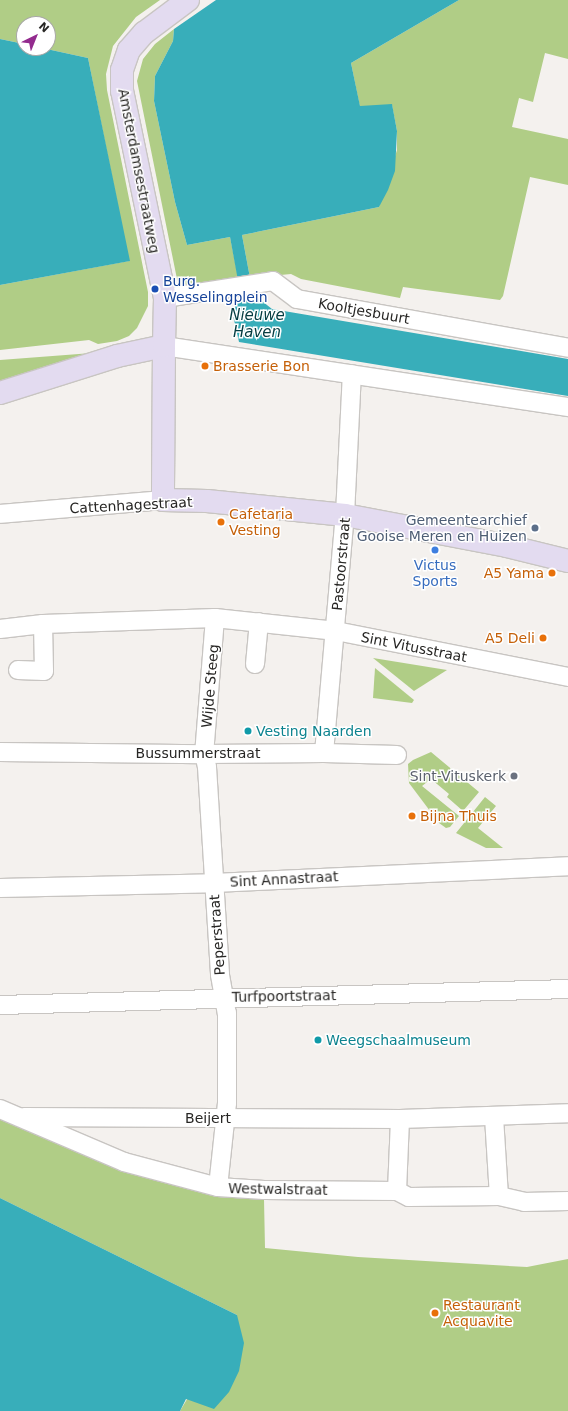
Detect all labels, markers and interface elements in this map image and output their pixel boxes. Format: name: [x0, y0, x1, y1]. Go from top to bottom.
north arrow: [16, 16, 56, 56]
text: N: [36, 20, 52, 35]
street label: Amsterdamsestraatweg: [115, 87, 163, 255]
place label: Burg. Wesselingplein: [163, 273, 268, 306]
marker: Burg. Wesselingplein: [150, 284, 160, 294]
street label: Kooltjesbuurt: [317, 295, 411, 327]
water label: Nieuwe Haven: [229, 306, 285, 341]
place label: Brasserie Bon: [213, 358, 310, 374]
marker: Brasserie Bon: [200, 361, 210, 371]
street label: Cattenhagestraat: [69, 493, 193, 517]
place label: Cafetaria Vesting: [229, 506, 293, 538]
place label: Gemeentearchief Gooise Meren en Huizen: [357, 512, 527, 544]
marker: Cafetaria Vesting: [216, 517, 226, 527]
street label: Pastoorstraat: [329, 517, 353, 611]
marker: Gemeentearchief Gooise Meren en Huizen: [530, 523, 540, 533]
marker: Victus Sports: [430, 545, 440, 555]
place label: Victus Sports: [413, 557, 457, 590]
place label: A5 Yama: [484, 565, 544, 581]
marker: A5 Yama: [547, 568, 557, 578]
street label: Sint Vitusstraat: [360, 628, 468, 666]
place label: A5 Deli: [485, 630, 535, 646]
marker: A5 Deli: [538, 633, 548, 643]
street label: Wijde Steeg: [198, 644, 222, 728]
place label: Vesting Naarden: [256, 723, 372, 739]
marker: Vesting Naarden: [243, 726, 253, 736]
street label: Bussummerstraat: [136, 745, 260, 761]
place label: Sint-Vituskerk: [410, 768, 506, 784]
marker: Sint-Vituskerk: [509, 771, 519, 781]
place label: Bijna Thuis: [420, 808, 497, 824]
marker: Bijna Thuis: [407, 811, 417, 821]
street label: Sint Annastraat: [229, 868, 339, 890]
street label: Peperstraat: [206, 894, 228, 976]
street label: Turfpoortstraat: [232, 987, 336, 1005]
place label: Weegschaalmuseum: [326, 1032, 471, 1048]
marker: Weegschaalmuseum: [313, 1035, 323, 1045]
street label: Beijert: [185, 1110, 231, 1126]
street label: Westwalstraat: [228, 1180, 328, 1198]
place label: Restaurant Acquavite: [443, 1297, 520, 1330]
marker: Restaurant Acquavite: [430, 1308, 440, 1318]

